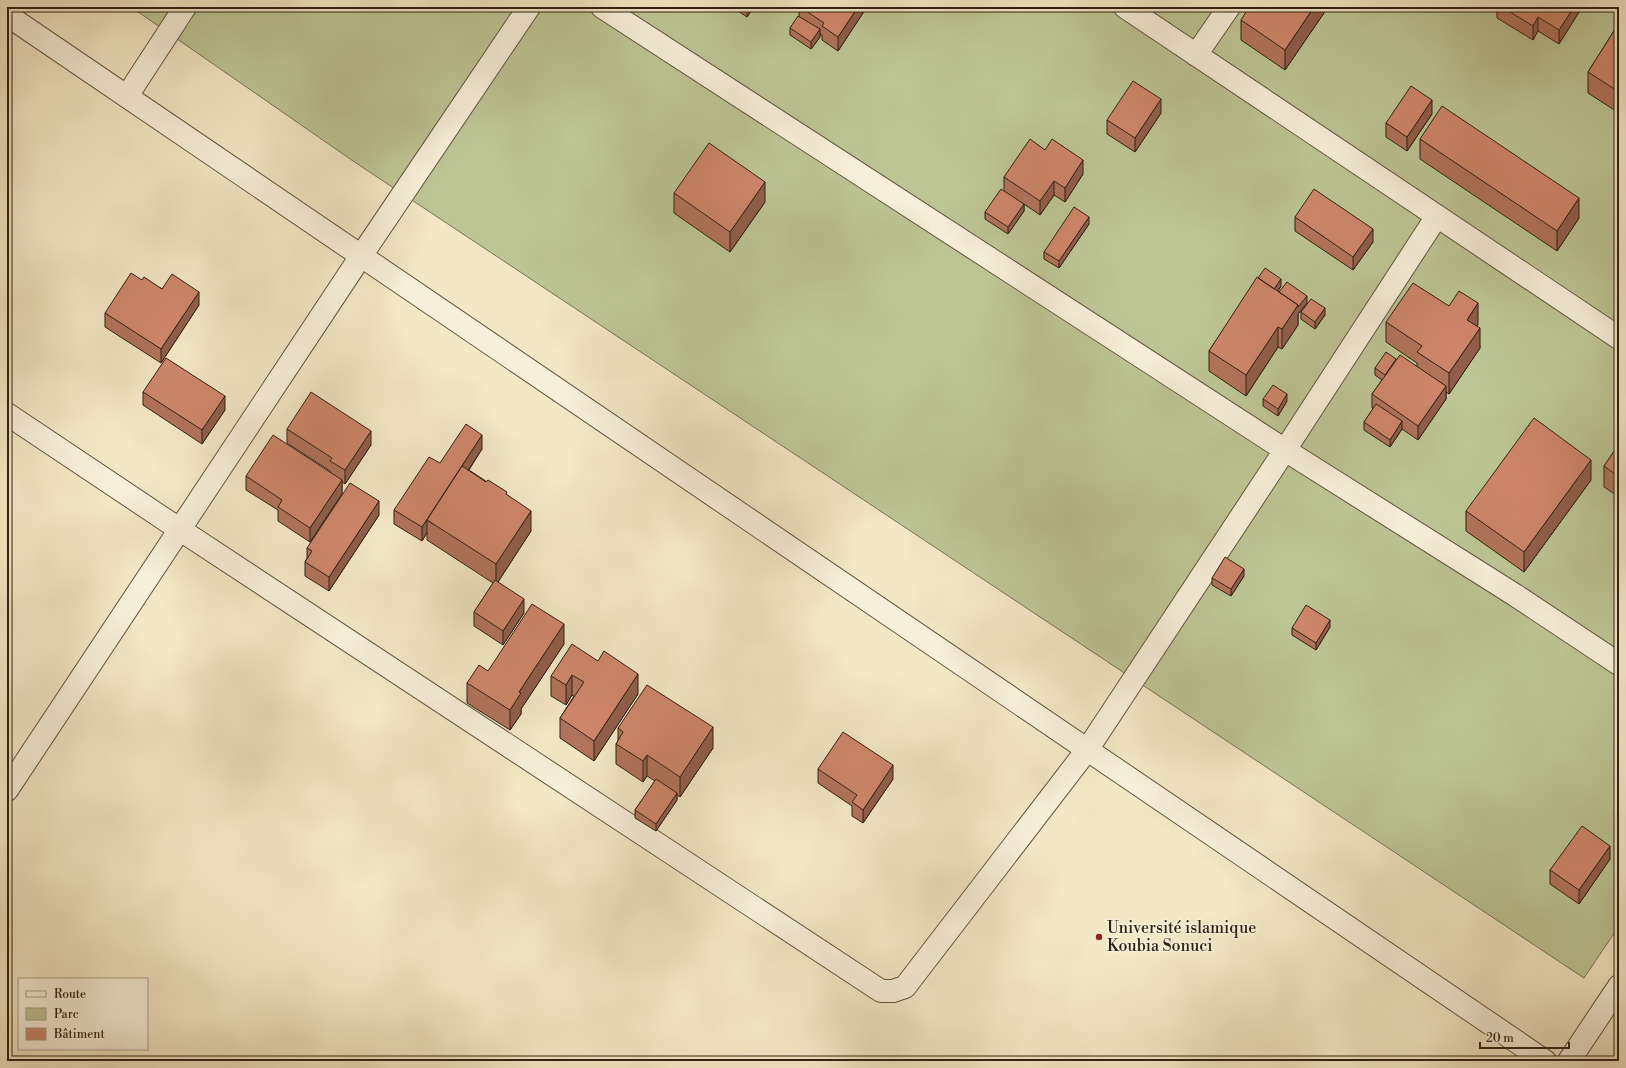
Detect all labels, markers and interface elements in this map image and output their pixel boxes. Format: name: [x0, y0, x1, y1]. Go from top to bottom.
place label: Université islamique Koubia Sonuci: [1107, 918, 1256, 956]
marker: Université islamique Koubia Sonuci: [1094, 932, 1104, 942]
legend: [18, 978, 148, 1050]
text: Route: [54, 987, 86, 1002]
text: Parc: [54, 1007, 79, 1022]
scale bar: [1480, 1024, 1569, 1050]
text: Bâtiment: [53, 1027, 105, 1042]
text: 20 m: [1486, 1031, 1514, 1046]

